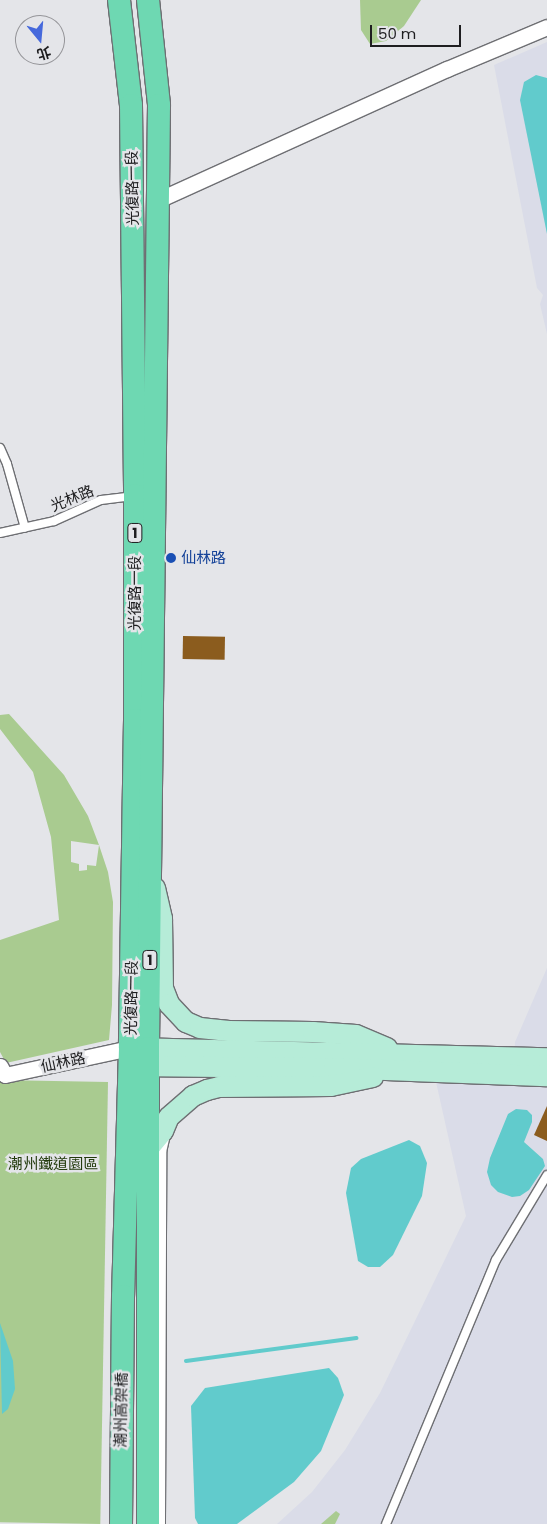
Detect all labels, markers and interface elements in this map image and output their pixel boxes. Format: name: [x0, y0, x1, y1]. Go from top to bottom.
north arrow: [15, 15, 65, 65]
scale bar: [372, 15, 463, 47]
text: 50 m: [378, 23, 416, 44]
text: 北: [34, 42, 54, 65]
street label: 光復路一段: [122, 150, 142, 226]
street label: 光林路: [48, 481, 96, 515]
road number: 1: [126, 522, 144, 544]
place label: 仙林路: [181, 549, 226, 567]
marker: 仙林路: [165, 552, 177, 564]
street label: 光復路一段: [126, 556, 144, 630]
road number: 1: [141, 948, 159, 972]
street label: 光復路一段: [121, 960, 141, 1036]
street label: 仙林路: [39, 1049, 87, 1075]
park label: 潮州鐵道園區: [8, 1155, 98, 1173]
street label: 潮州高架橋: [111, 1372, 131, 1448]

